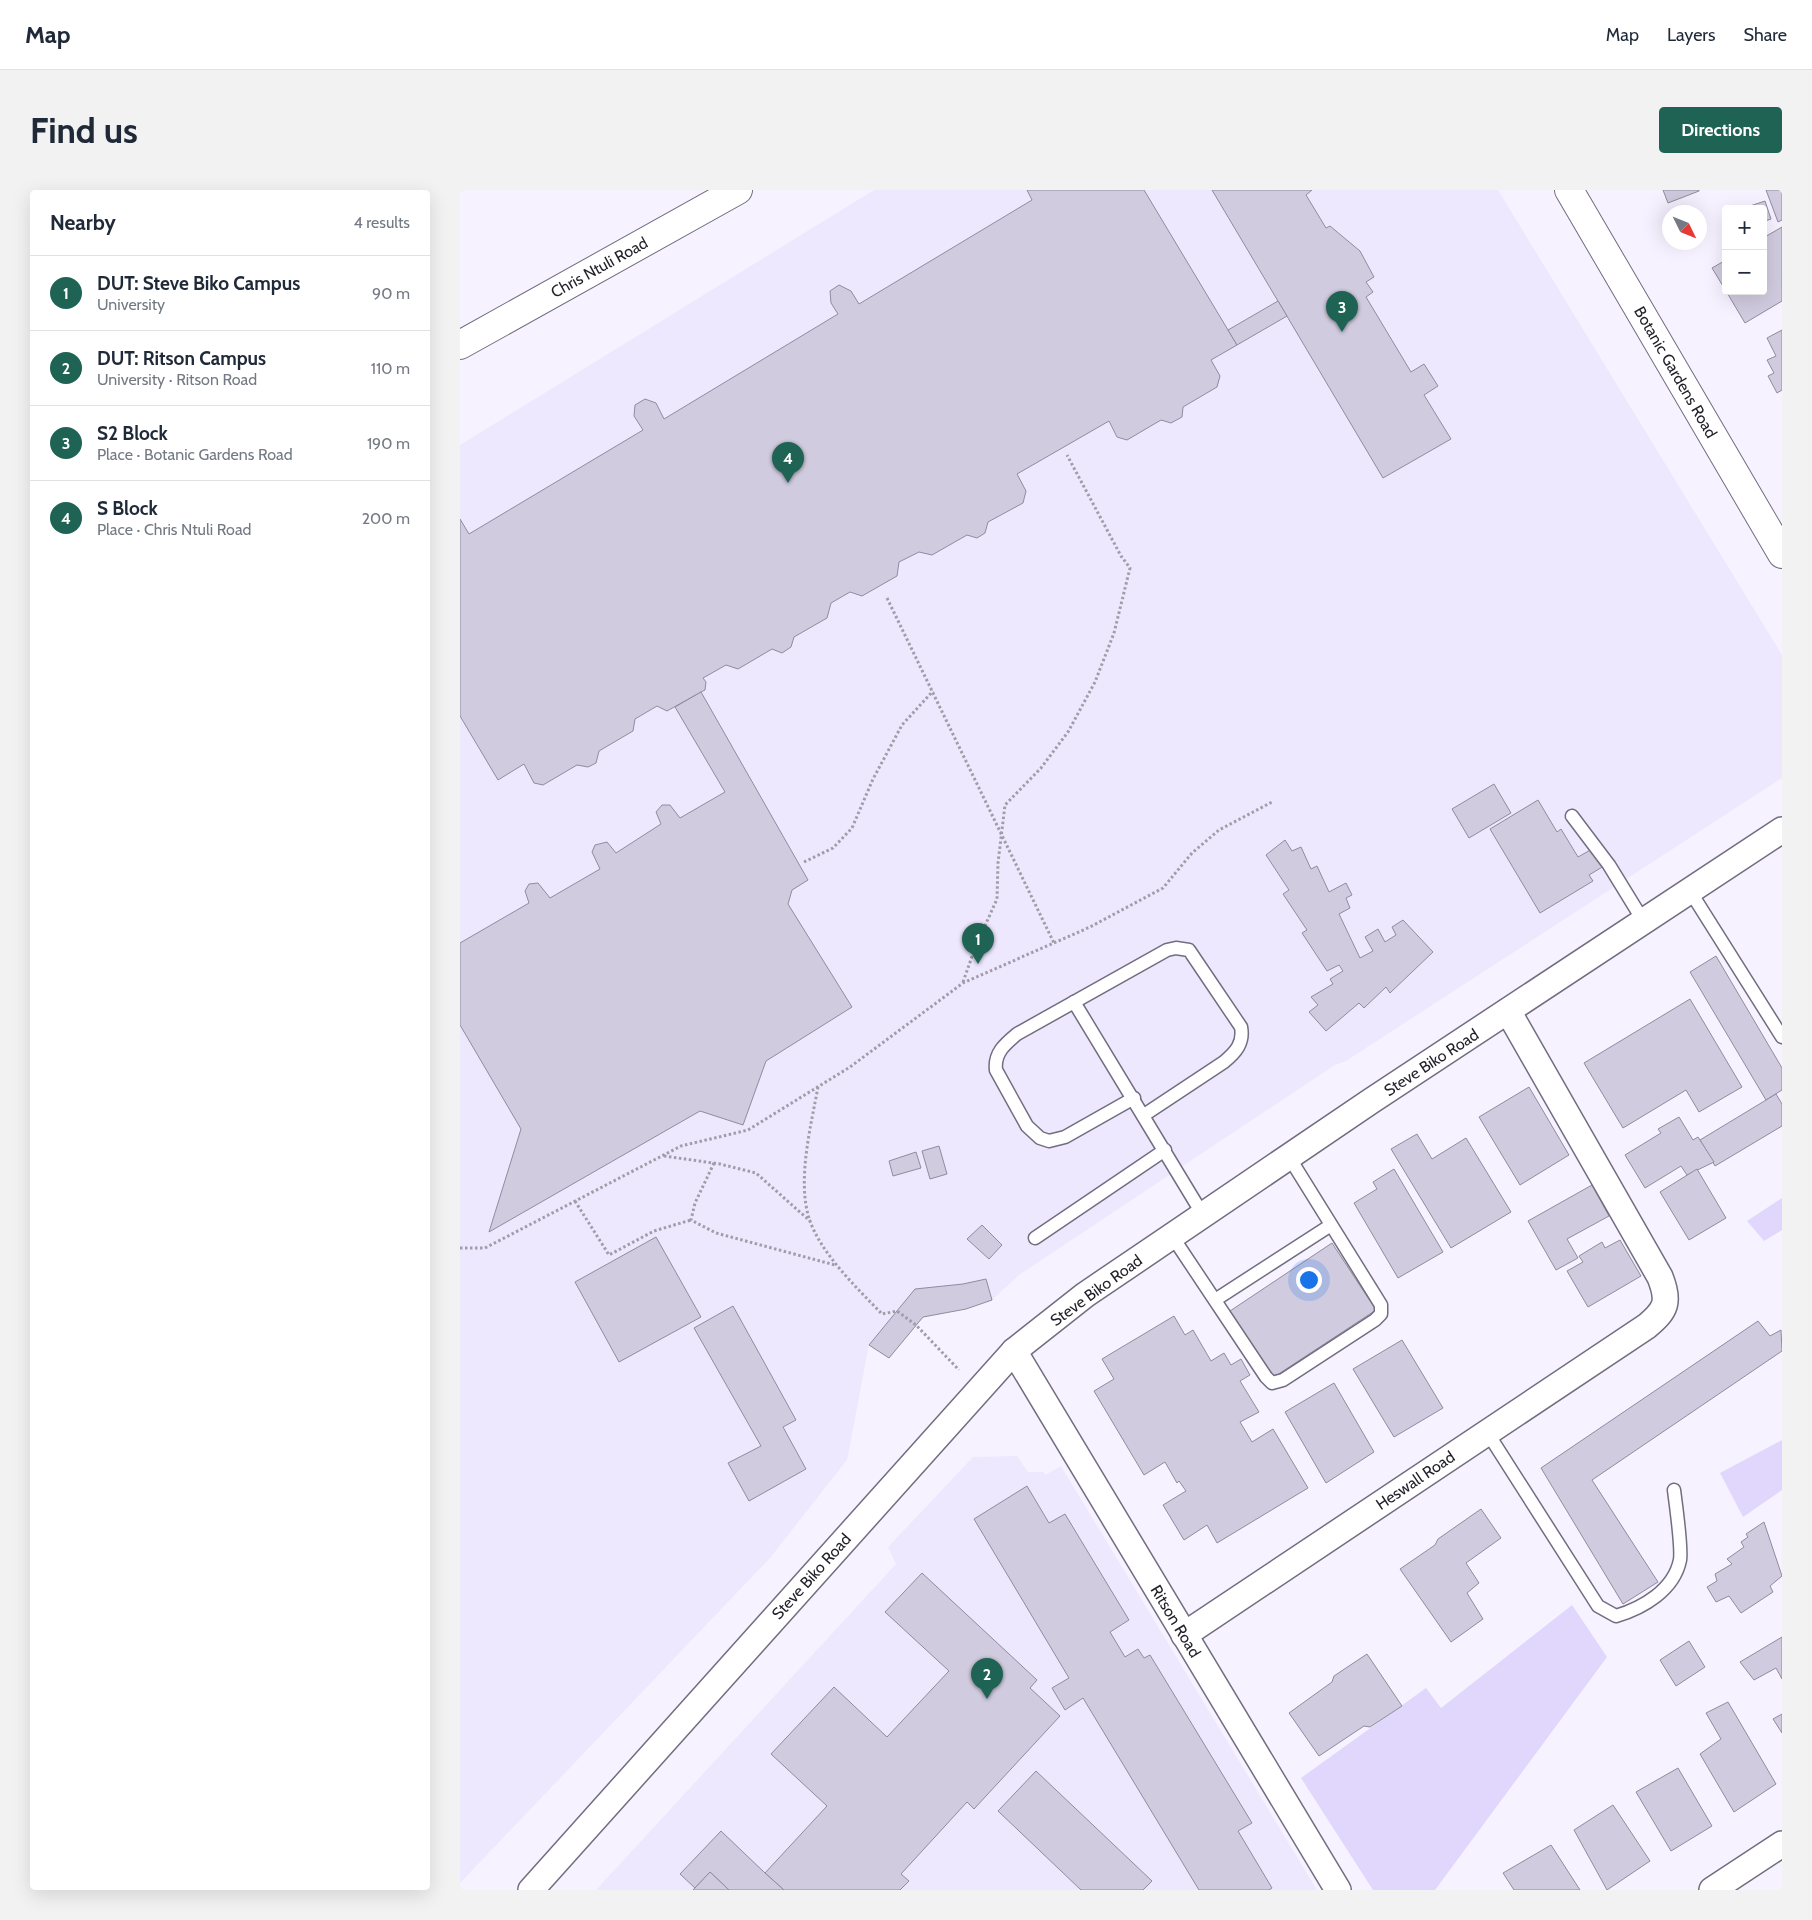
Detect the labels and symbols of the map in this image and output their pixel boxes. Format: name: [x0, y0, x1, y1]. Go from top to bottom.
north arrow: [1662, 205, 1707, 250]
street label: Chris Ntuli Road: [548, 233, 651, 302]
pin: 3: [1326, 291, 1358, 332]
street label: Botanic Gardens Road: [1630, 303, 1721, 441]
pin: 4: [772, 442, 804, 483]
pin: 1: [962, 923, 994, 964]
street label: Steve Biko Road: [1380, 1025, 1482, 1100]
street label: Steve Biko Road: [1047, 1251, 1146, 1330]
your location: [1296, 1267, 1322, 1293]
street label: Heswall Road: [1372, 1447, 1458, 1514]
street label: Steve Biko Road: [768, 1530, 855, 1623]
street label: Ritson Road: [1147, 1582, 1205, 1661]
pin: 2: [971, 1658, 1003, 1699]

